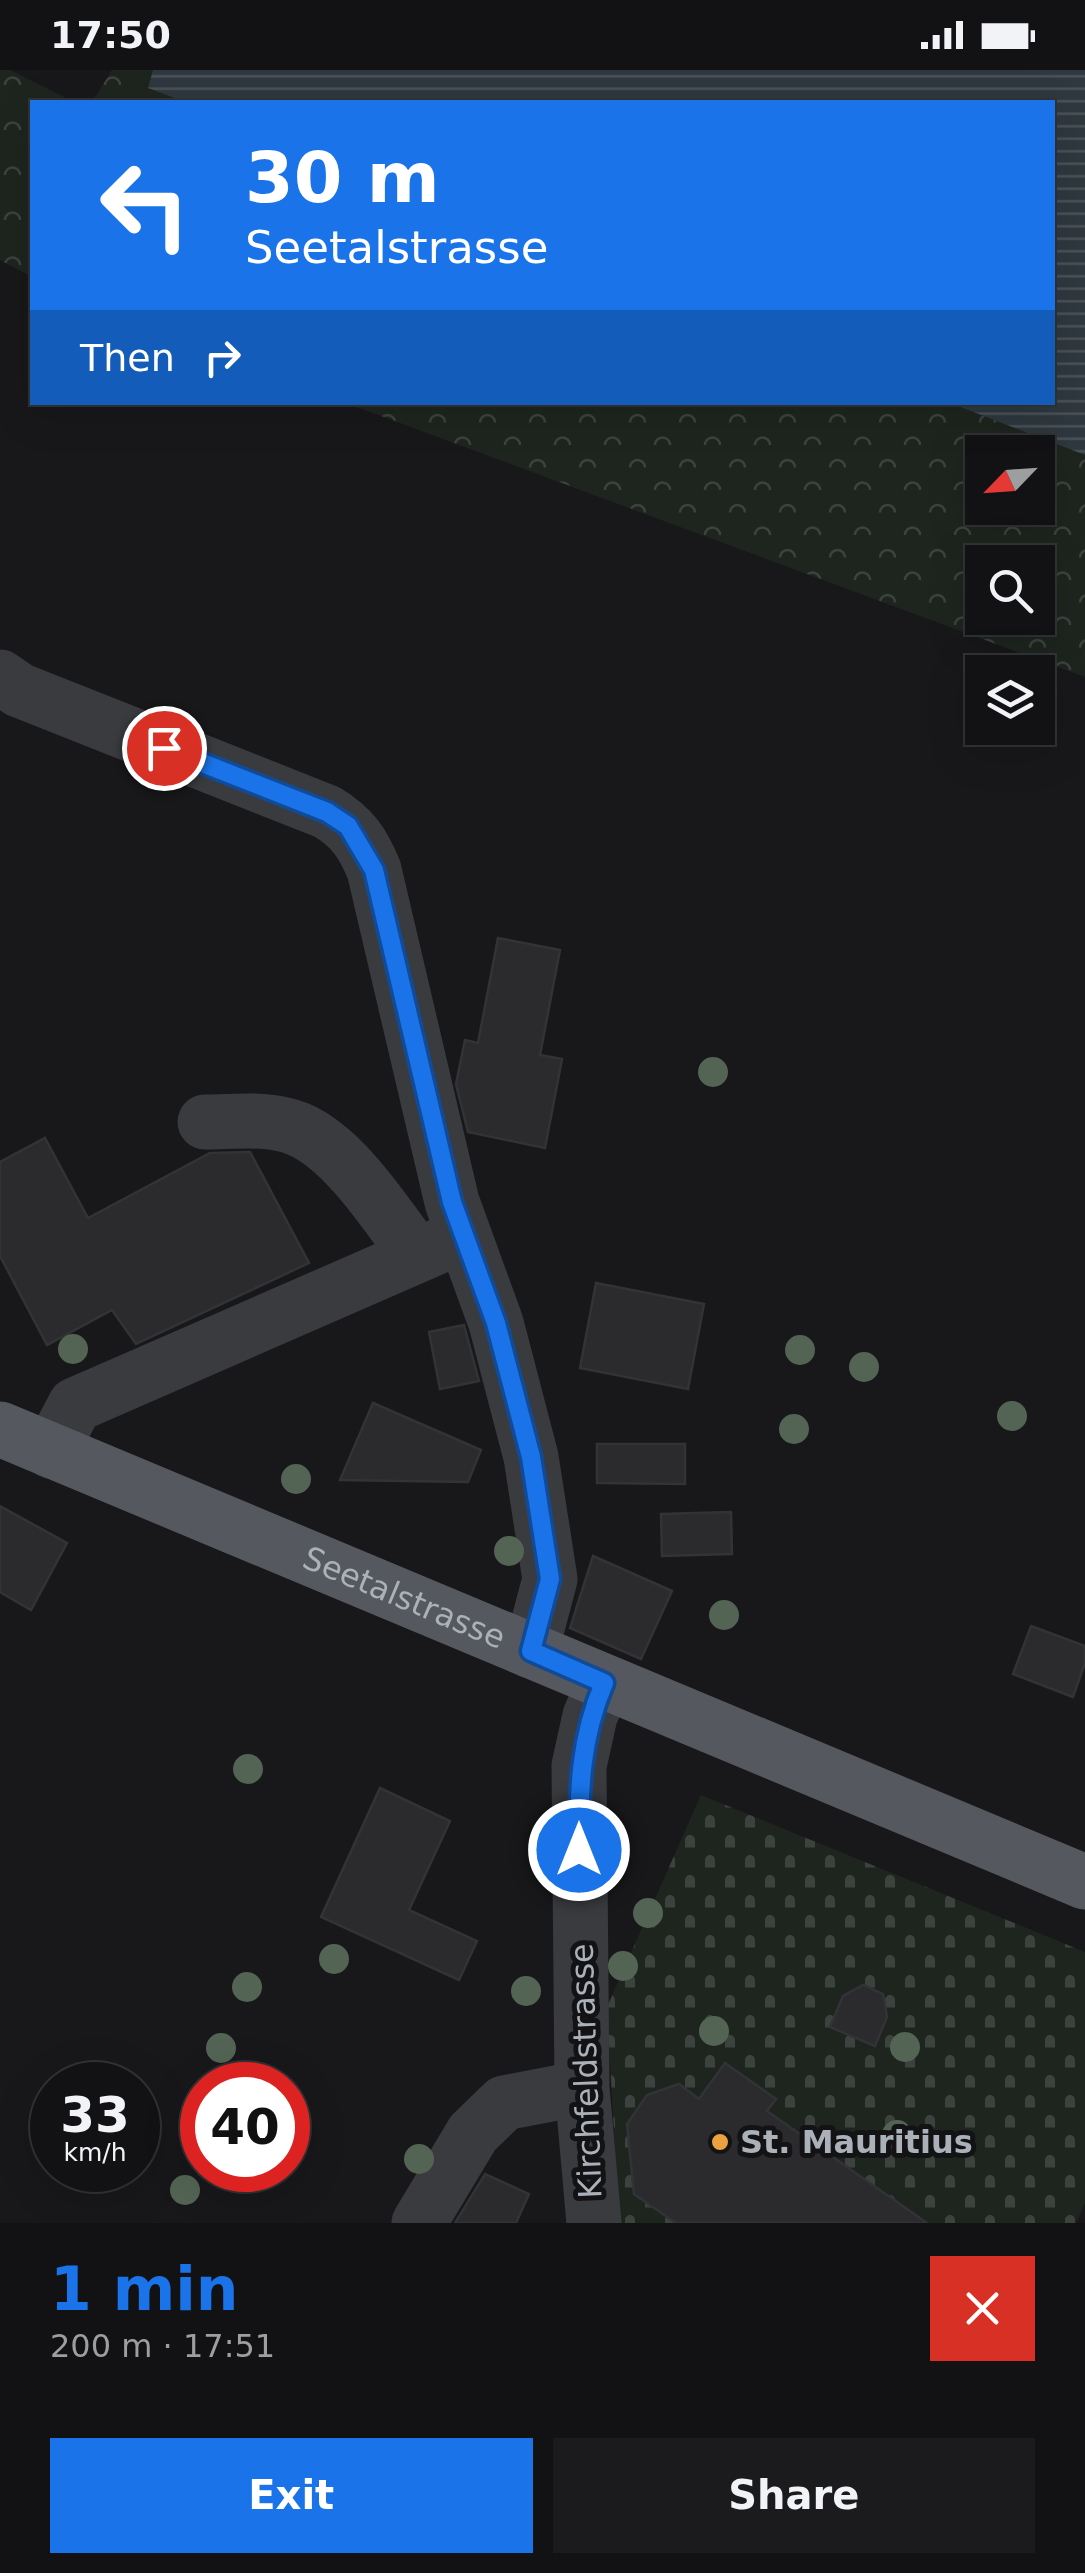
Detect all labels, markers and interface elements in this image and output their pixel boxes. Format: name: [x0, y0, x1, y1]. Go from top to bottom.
text: 17:50: [50, 13, 171, 57]
text: 30 m: [245, 137, 440, 219]
icon: left: [80, 140, 210, 270]
text: Seetalstrasse: [245, 221, 548, 274]
icon: right: [195, 330, 250, 385]
text: Then: [80, 336, 175, 380]
north arrow: [965, 435, 1055, 525]
map controls: [965, 435, 1055, 745]
button: search: [965, 545, 1055, 635]
button: layers: [965, 655, 1055, 745]
pin: [122, 706, 207, 791]
icon: arrive: [137, 721, 192, 776]
street label: Seetalstrasse: [297, 1539, 511, 1657]
position arrow: [527, 1798, 631, 1902]
street label: Kirchfeldstrasse: [563, 1943, 609, 2199]
speed limit sign: 40: [180, 2062, 310, 2192]
text: 33: [60, 2086, 130, 2144]
place label: St. Mauritius: [740, 2123, 973, 2161]
marker: St. Mauritius: [709, 2131, 731, 2153]
text: km/h: [63, 2138, 127, 2167]
text: 1 min: [50, 2254, 238, 2324]
button: close: [930, 2256, 1035, 2361]
text: 200 m · 17:51: [50, 2327, 275, 2365]
button: Exit: [50, 2438, 533, 2553]
button: Share: [553, 2438, 1035, 2553]

